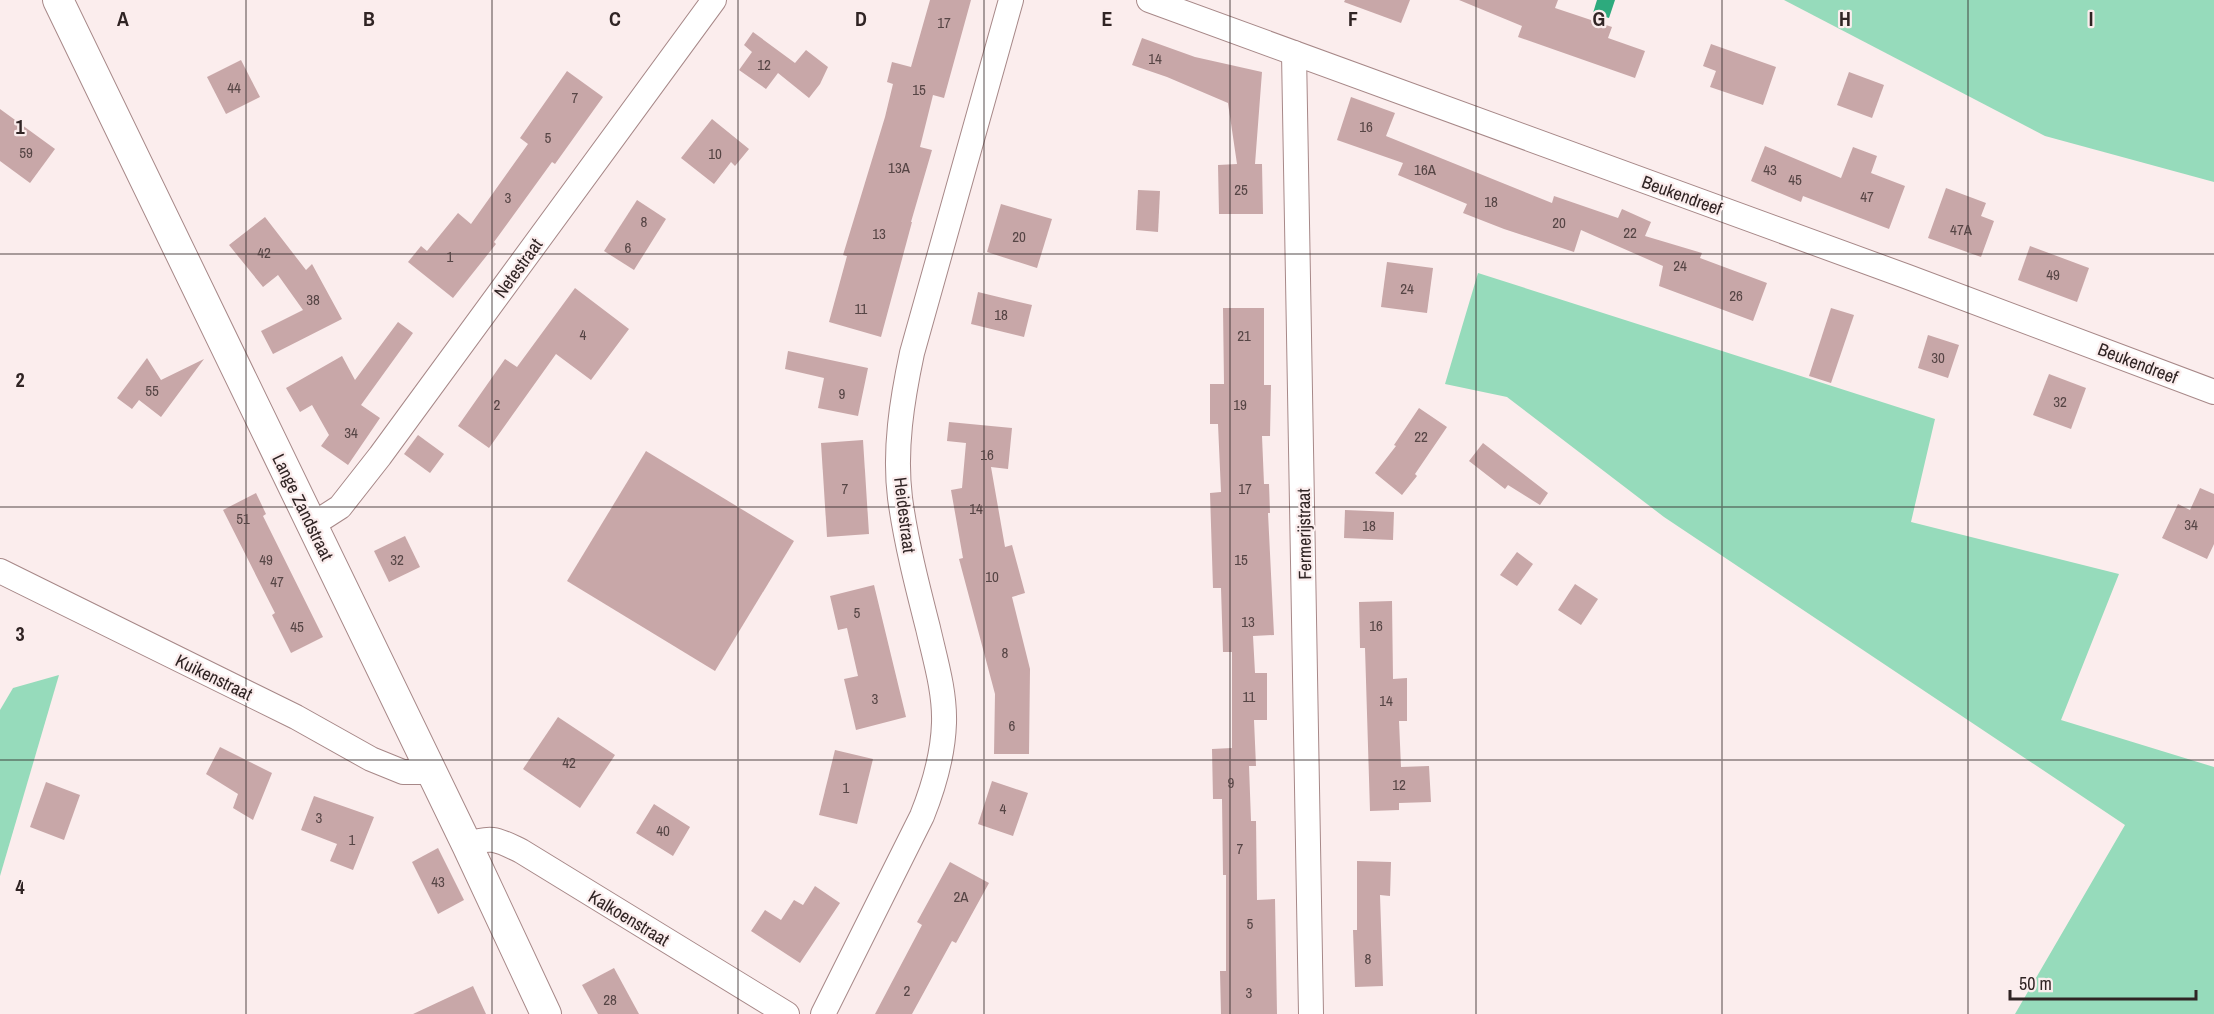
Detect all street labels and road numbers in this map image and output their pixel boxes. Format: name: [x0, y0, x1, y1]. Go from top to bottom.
street label: Beukendreef: [1638, 169, 1726, 221]
street label: Netestraat: [488, 233, 548, 303]
street label: Beukendreef: [2094, 336, 2182, 390]
street label: Lange Zandstraat: [266, 450, 340, 564]
street label: Heidestraat: [888, 476, 922, 554]
street label: Fermerijstraat: [1291, 488, 1317, 580]
street label: Kuikenstraat: [171, 648, 257, 706]
street label: Kalkoenstraat: [584, 884, 674, 952]

